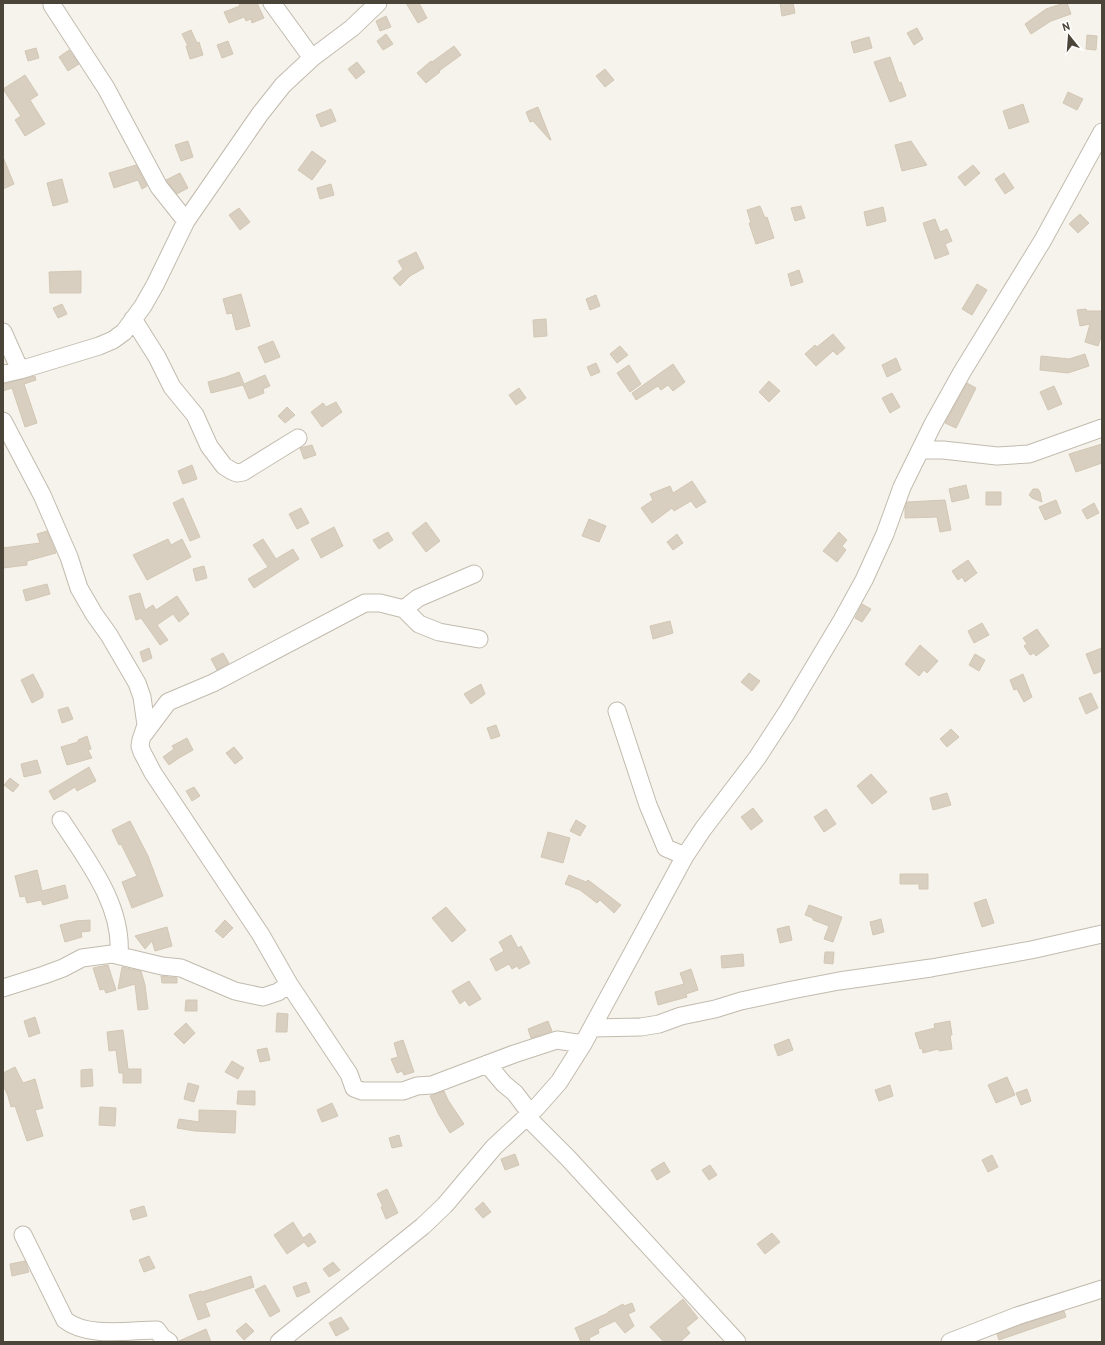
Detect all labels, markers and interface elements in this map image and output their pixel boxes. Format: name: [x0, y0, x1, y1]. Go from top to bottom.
north arrow: [1049, 16, 1089, 56]
text: N: [1061, 19, 1072, 34]

